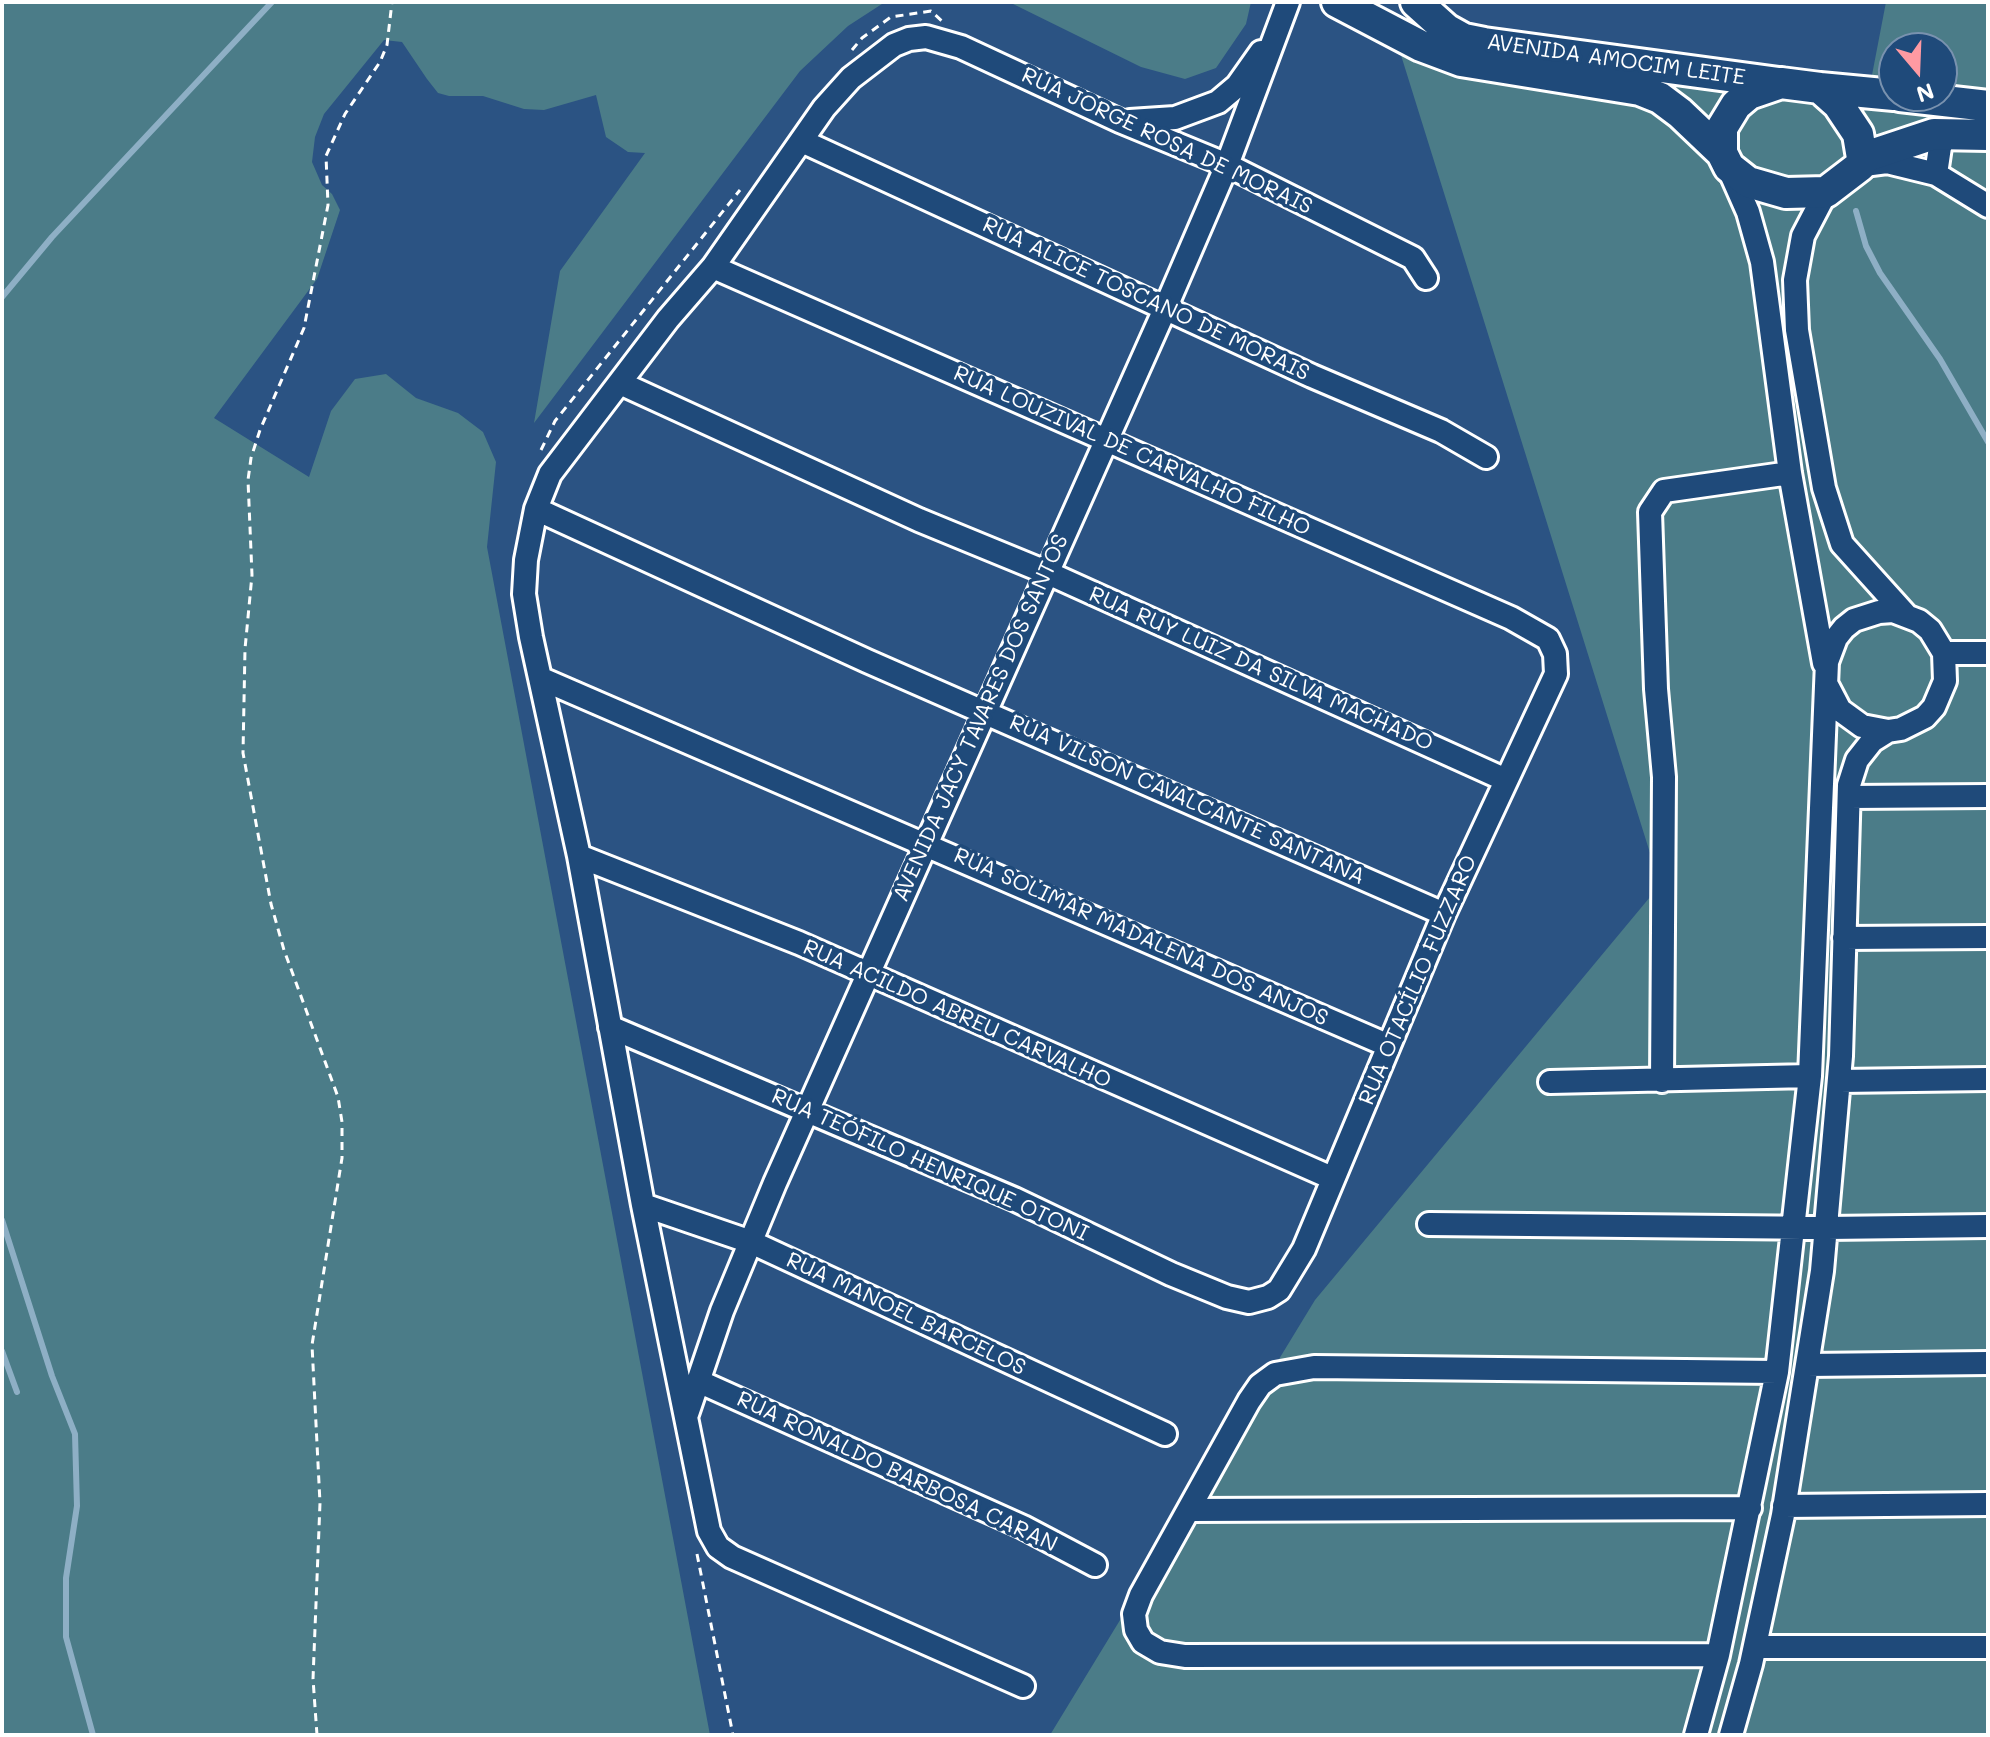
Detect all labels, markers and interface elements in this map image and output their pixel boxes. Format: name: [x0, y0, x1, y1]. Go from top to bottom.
street label: AVENIDA AMOCIM LEITE: [1485, 29, 1747, 91]
north arrow: [1878, 32, 1958, 112]
street label: RUA JORGE ROSA DE MORAIS: [1017, 62, 1317, 220]
text: N: [1913, 77, 1938, 110]
street label: RUA ALICE TOSCANO DE MORAIS: [978, 211, 1314, 387]
street label: RUA LOUZIVAL DE CARVALHO FILHO: [949, 360, 1315, 542]
street label: AVENIDA JACY TAVARES DOS SANTOS: [888, 530, 1074, 906]
street label: RUA RUY LUIZ DA SILVA MACHADO: [1085, 581, 1437, 757]
street label: RUA VILSON CAVALCANTE SANTANA: [1005, 709, 1369, 891]
street label: RUA SOLIMAR MADALENA DOS ANJOS: [950, 842, 1332, 1032]
street label: RUA OTACÍLIO FUZZARO: [1353, 851, 1483, 1109]
street label: RUA ACILDO ABREU CARVALHO: [799, 934, 1115, 1094]
street label: RUA TEÓFILO HENRIQUE OTONI: [767, 1083, 1093, 1247]
street label: RUA MANOEL BARCELOS: [782, 1247, 1030, 1381]
street label: RUA RONALDO BARBOSA CARAN: [733, 1386, 1061, 1558]

